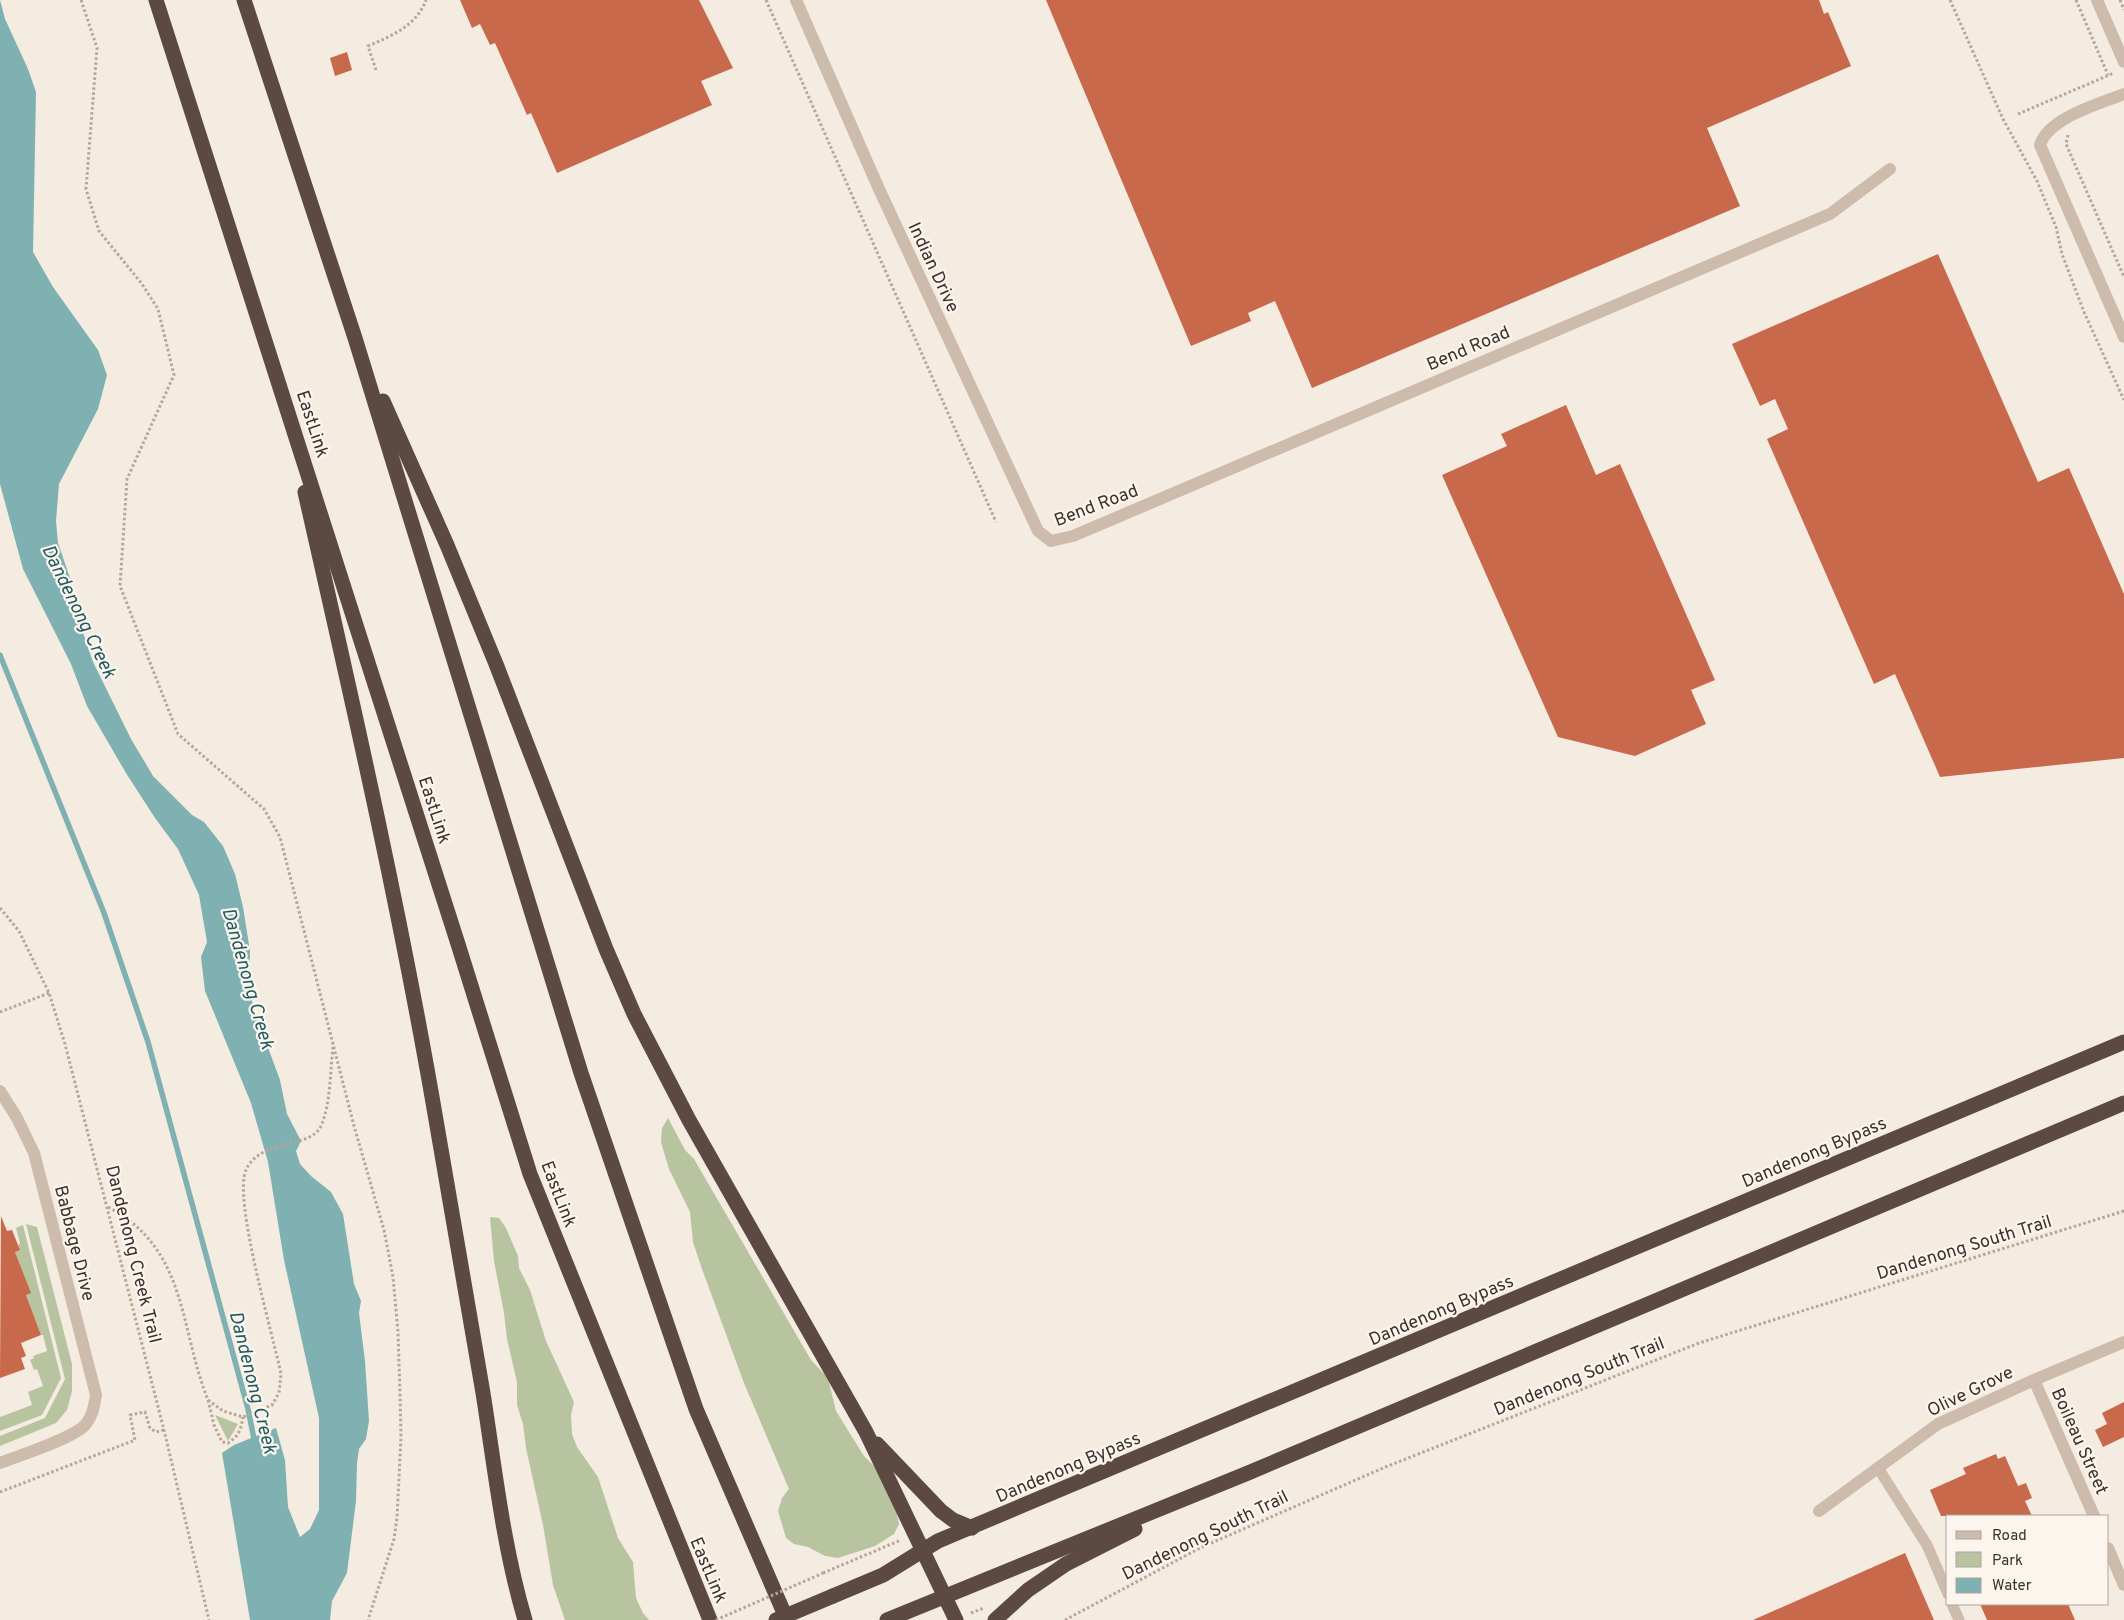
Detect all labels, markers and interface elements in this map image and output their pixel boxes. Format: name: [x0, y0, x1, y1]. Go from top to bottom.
street label: Indian Drive: [902, 219, 964, 316]
street label: Bend Road: [1423, 322, 1514, 377]
street label: EastLink: [290, 388, 333, 461]
street label: Bend Road: [1051, 480, 1142, 533]
water label: Dandenong Creek: [35, 541, 121, 683]
street label: EastLink: [412, 774, 455, 847]
water label: Dandenong Creek: [215, 905, 279, 1052]
street label: Dandenong Bypass: [1739, 1113, 1890, 1194]
street label: EastLink: [534, 1158, 581, 1231]
street label: Dandenong Creek Trail: [99, 1163, 166, 1346]
street label: Babbage Drive: [48, 1183, 99, 1304]
street label: Dandenong South Trail: [1874, 1211, 2055, 1286]
street label: Dandenong Bypass: [1366, 1271, 1517, 1352]
water label: Dandenong Creek: [223, 1309, 281, 1457]
street label: Dandenong South Trail: [1491, 1333, 1668, 1422]
street label: Olive Grove: [1924, 1362, 2018, 1423]
street label: Boileau Street: [2045, 1385, 2112, 1498]
street label: Dandenong Bypass: [993, 1428, 1144, 1509]
street label: Dandenong South Trail: [1119, 1486, 1293, 1587]
legend: [1946, 1515, 2109, 1605]
text: Road: [1992, 1527, 2027, 1546]
street label: EastLink: [683, 1534, 732, 1607]
text: Park: [1992, 1552, 2023, 1571]
text: Water: [1992, 1577, 2032, 1596]

